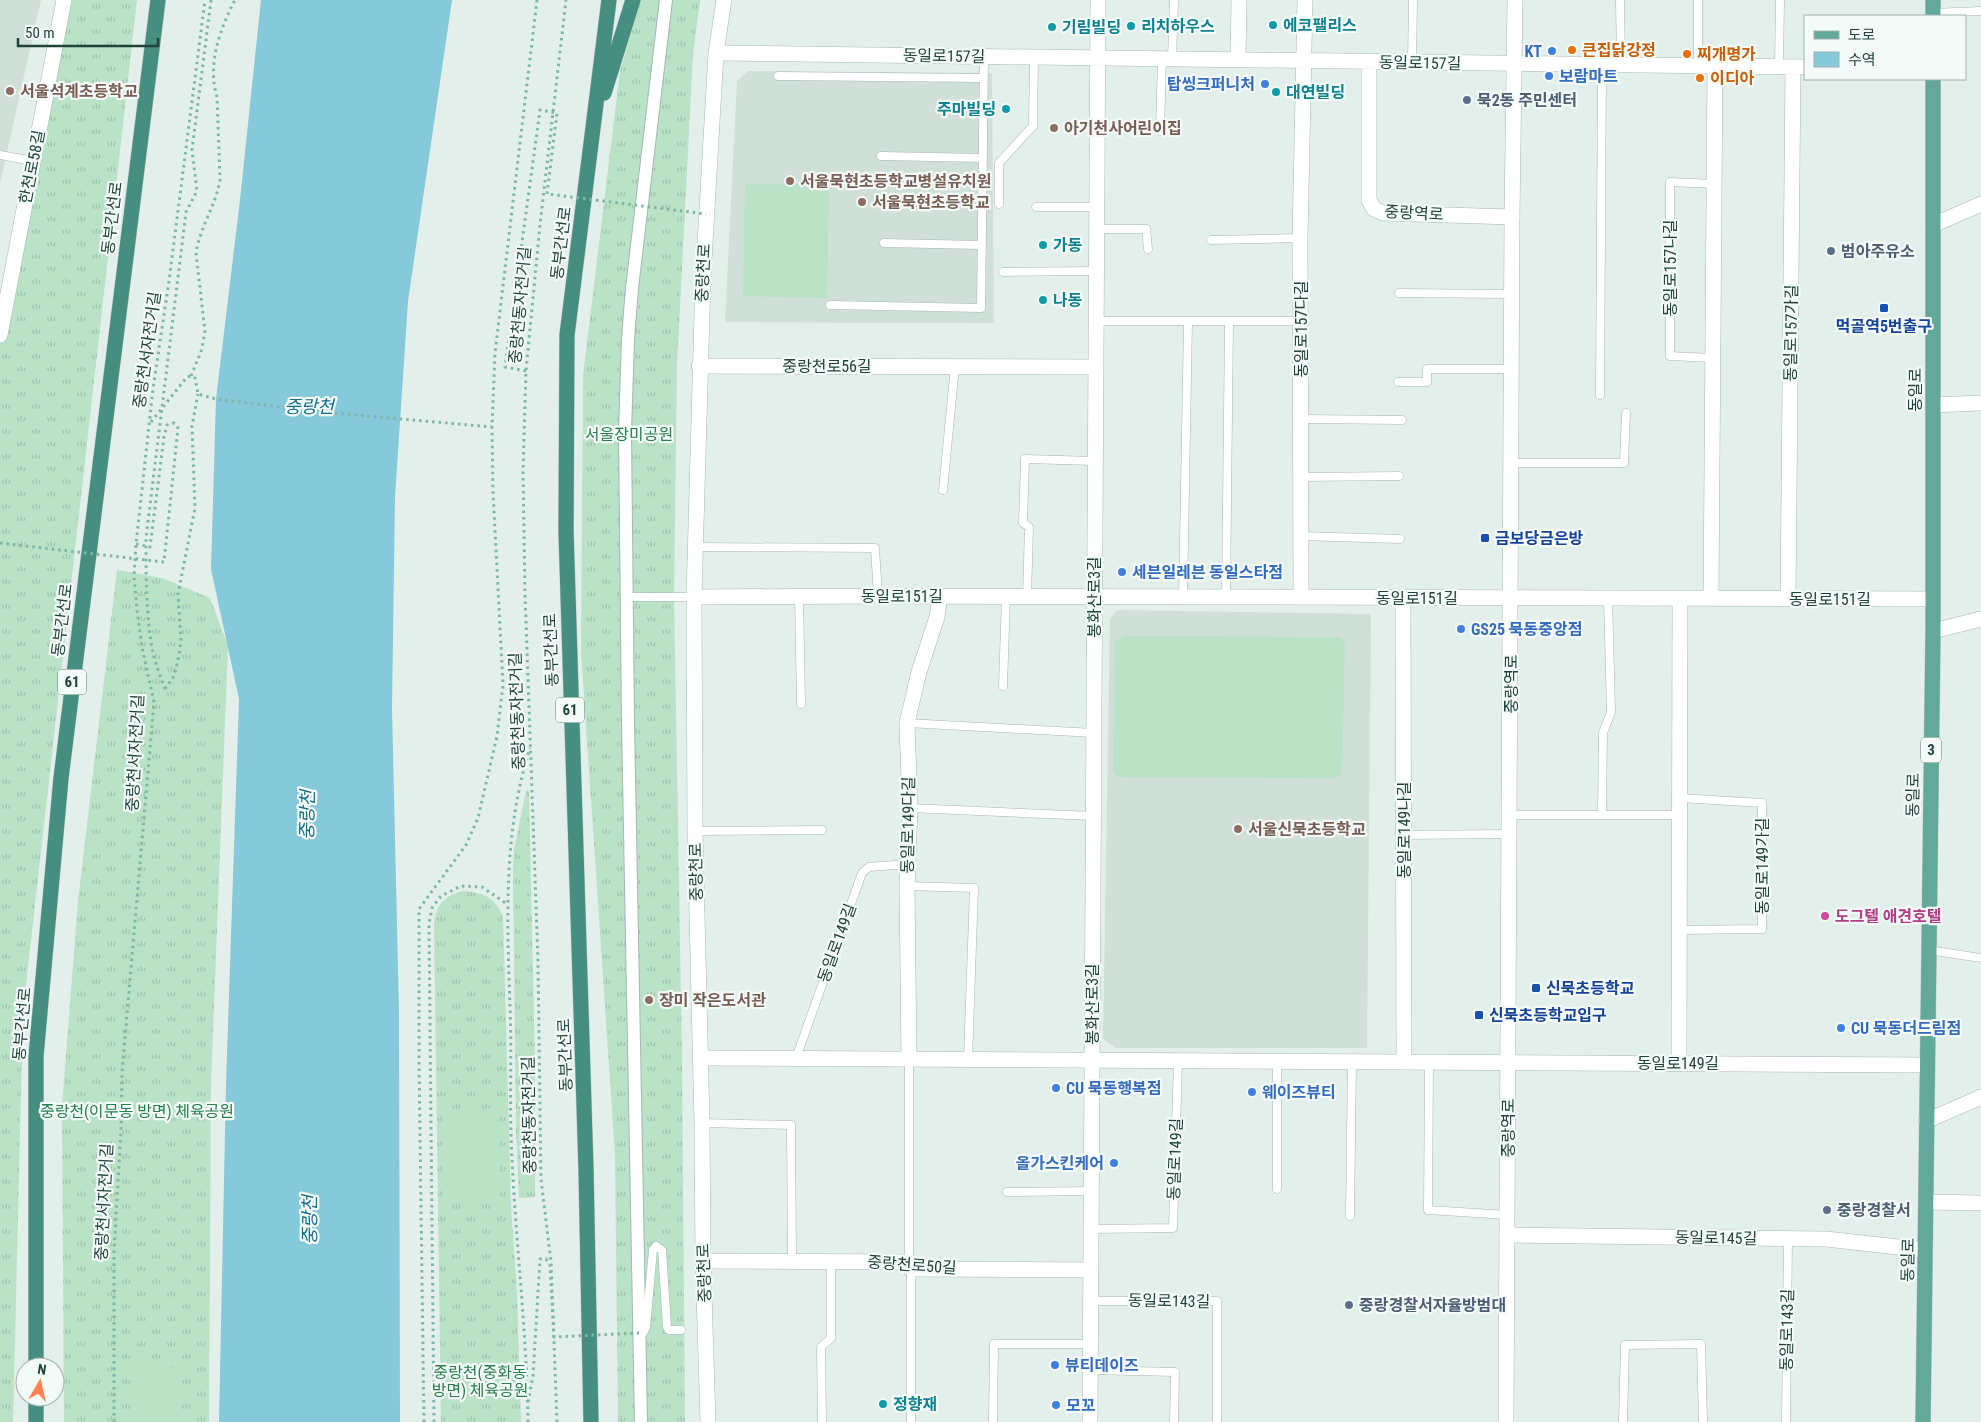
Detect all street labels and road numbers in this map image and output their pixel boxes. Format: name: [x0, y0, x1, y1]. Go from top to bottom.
street label: 동일로157길: [903, 46, 985, 66]
street label: 동일로157길: [1379, 53, 1461, 73]
street label: 한천로58길: [16, 129, 48, 205]
street label: 동부간선로: [98, 180, 126, 256]
street label: 중랑역로: [1384, 202, 1444, 224]
street label: 동부간선로: [547, 205, 575, 281]
street label: 동일로157나길: [1661, 219, 1680, 317]
street label: 중랑천로: [692, 243, 714, 303]
street label: 중랑천동자전거길: [505, 246, 535, 364]
street label: 동일로157다길: [1292, 280, 1311, 378]
street label: 동일로157가길: [1781, 284, 1801, 382]
street label: 중랑천서자전거길: [129, 290, 165, 410]
street label: 중랑천로56길: [782, 357, 872, 376]
street label: 동일로: [1906, 368, 1925, 412]
street label: 봉화산로3길: [1085, 556, 1104, 638]
street label: 동부간선로: [48, 582, 76, 658]
street label: 동일로151길: [861, 587, 943, 606]
street label: 동일로151길: [1376, 589, 1458, 608]
street label: 동일로151길: [1789, 590, 1871, 609]
street label: 동부간선로: [540, 613, 562, 687]
street label: 중랑천동자전거길: [505, 652, 529, 770]
street label: 중랑역로: [1502, 654, 1521, 713]
road number: 61: [58, 670, 86, 694]
street label: 중랑천서자전거길: [122, 694, 148, 812]
road number: 61: [556, 698, 584, 722]
road number: 3: [1921, 738, 1941, 762]
street label: 동일로: [1903, 772, 1923, 817]
street label: 동일로149다길: [898, 776, 918, 874]
street label: 동일로149나길: [1395, 781, 1414, 879]
street label: 동일로149가길: [1753, 817, 1772, 915]
street label: 중랑천로: [686, 842, 706, 902]
street label: 동일로149길: [814, 901, 860, 985]
street label: 봉화산로3길: [1083, 963, 1102, 1045]
street label: 동부간선로: [9, 986, 35, 1061]
street label: 동부간선로: [554, 1018, 576, 1092]
street label: 동일로149길: [1637, 1054, 1719, 1073]
street label: 중랑천동자전거길: [518, 1056, 540, 1174]
street label: 중랑역로: [1499, 1098, 1518, 1157]
street label: 동일로149길: [1164, 1117, 1186, 1201]
street label: 중랑천서자전거길: [91, 1143, 117, 1261]
street label: 동일로145길: [1675, 1228, 1757, 1248]
street label: 동일로: [1898, 1237, 1918, 1282]
street label: 중랑천로: [693, 1243, 715, 1303]
street label: 중랑천로50길: [867, 1252, 957, 1278]
street label: 동일로143길: [1777, 1289, 1797, 1371]
street label: 동일로143길: [1128, 1291, 1210, 1311]

